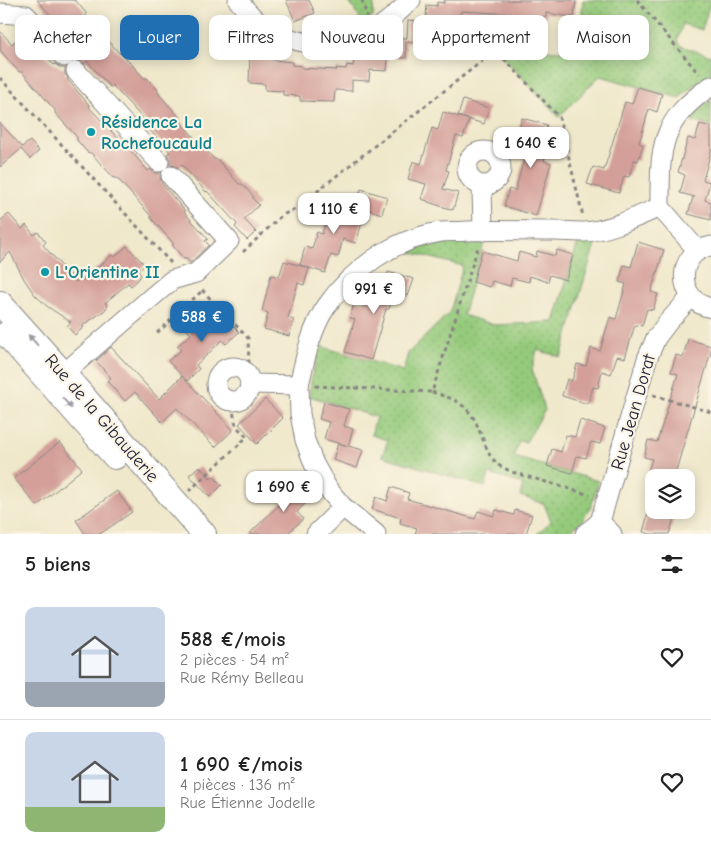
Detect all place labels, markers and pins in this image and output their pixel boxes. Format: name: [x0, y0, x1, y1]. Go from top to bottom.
place label: Résidence La Rochefoucauld: [101, 112, 212, 154]
marker: Résidence La Rochefoucauld: [85, 126, 97, 138]
pin: 1 640 €: [485, 126, 577, 169]
pin: 1 110 €: [288, 192, 380, 235]
place label: L'Orientine II: [55, 262, 160, 283]
marker: L'Orientine II: [39, 266, 51, 278]
pin: 991 €: [339, 272, 409, 315]
pin: 588 €: [167, 300, 237, 343]
pin: 1 690 €: [238, 470, 330, 513]

